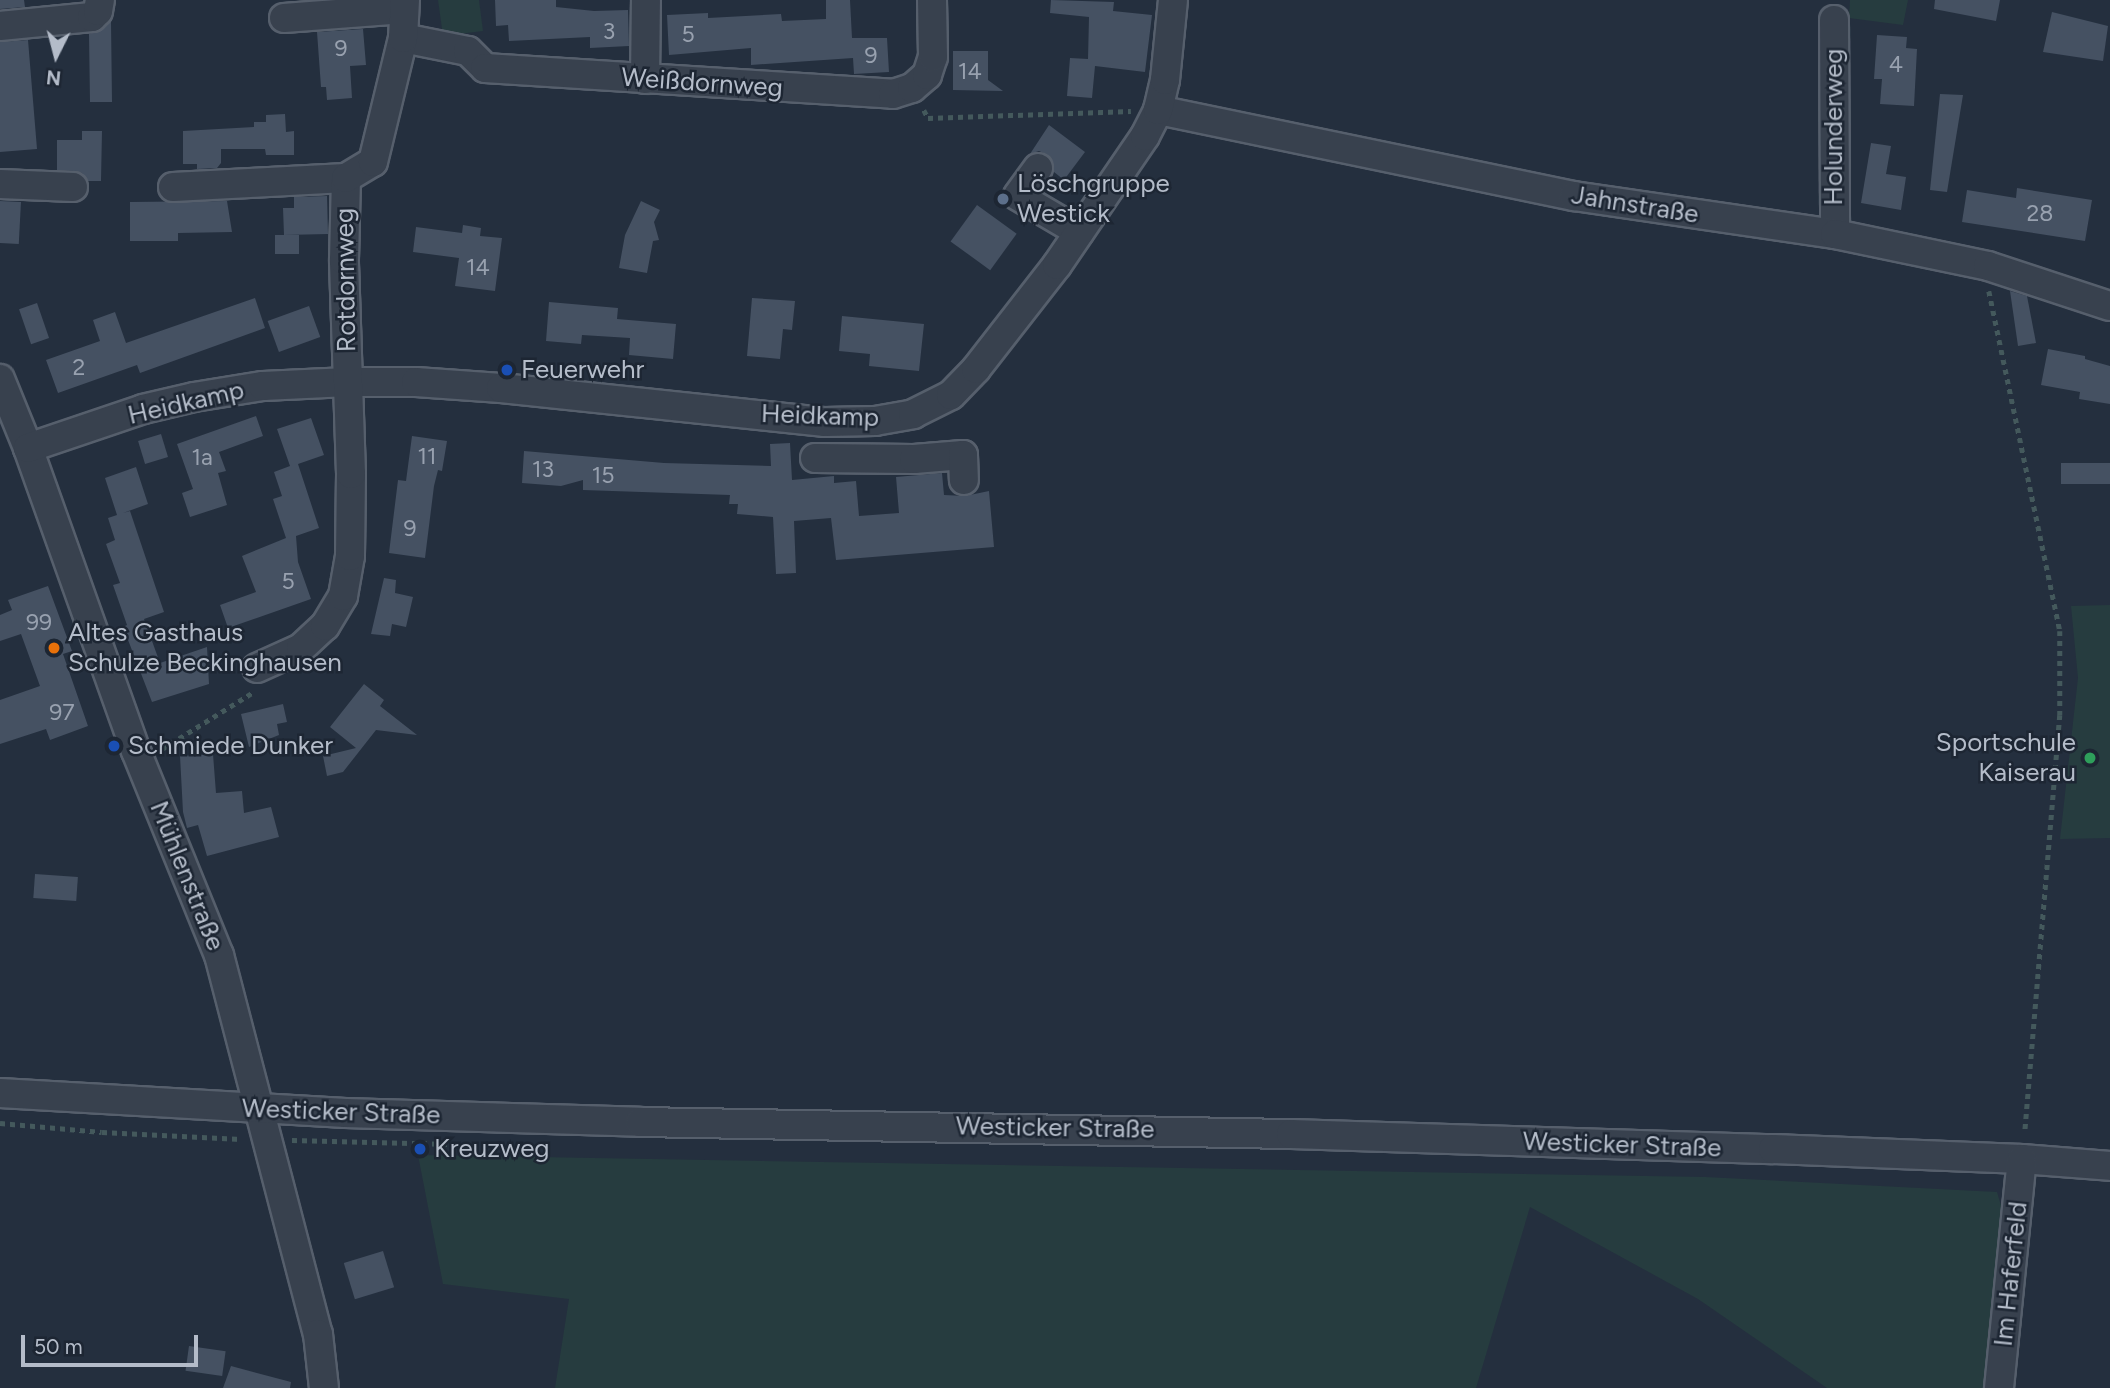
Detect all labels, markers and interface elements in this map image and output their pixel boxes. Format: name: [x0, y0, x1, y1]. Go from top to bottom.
house number: 3: [603, 17, 615, 45]
house number: 5: [681, 20, 695, 48]
north arrow: [21, 21, 91, 91]
house number: 9: [334, 34, 348, 62]
house number: 9: [864, 41, 878, 69]
street label: Holunderweg: [1818, 48, 1850, 206]
house number: 4: [1889, 50, 1903, 78]
house number: 14: [958, 57, 982, 85]
street label: Weißdornweg: [620, 62, 784, 104]
text: N: [45, 65, 62, 90]
place label: Löschgruppe Westick: [1017, 168, 1170, 230]
street label: Jahnstraße: [1569, 180, 1701, 230]
marker: Löschgruppe Westick: [995, 191, 1011, 207]
house number: 28: [2027, 199, 2053, 227]
street label: Rotdornweg: [329, 208, 363, 352]
house number: 14: [466, 253, 490, 281]
house number: 2: [73, 353, 85, 381]
place label: Feuerwehr: [521, 354, 644, 386]
marker: Feuerwehr: [499, 362, 515, 378]
street label: Heidkamp: [125, 375, 247, 431]
street label: Heidkamp: [760, 398, 880, 434]
house number: 11: [418, 442, 436, 470]
house number: 1a: [191, 443, 213, 471]
house number: 13: [532, 455, 554, 483]
house number: 15: [592, 461, 614, 489]
house number: 9: [403, 514, 417, 542]
house number: 5: [281, 567, 295, 595]
house number: 99: [26, 608, 52, 636]
place label: Altes Gasthaus Schulze Beckinghausen: [68, 617, 342, 678]
marker: Altes Gasthaus Schulze Beckinghausen: [46, 640, 62, 656]
house number: 97: [49, 698, 75, 726]
place label: Sportschule Kaiserau: [1936, 727, 2076, 788]
place label: Schmiede Dunker: [128, 730, 333, 762]
marker: Schmiede Dunker: [106, 738, 122, 754]
marker: Sportschule Kaiserau: [2082, 750, 2098, 766]
street label: Mühlenstraße: [143, 797, 231, 955]
street label: Westicker Straße: [241, 1093, 441, 1131]
street label: Westicker Straße: [955, 1111, 1155, 1145]
street label: Westicker Straße: [1522, 1126, 1722, 1164]
place label: Kreuzweg: [434, 1133, 550, 1165]
marker: Kreuzweg: [412, 1141, 428, 1157]
street label: Im Haferfeld: [1988, 1200, 2034, 1348]
scale bar: [24, 1322, 201, 1366]
text: 50 m: [34, 1334, 83, 1359]

